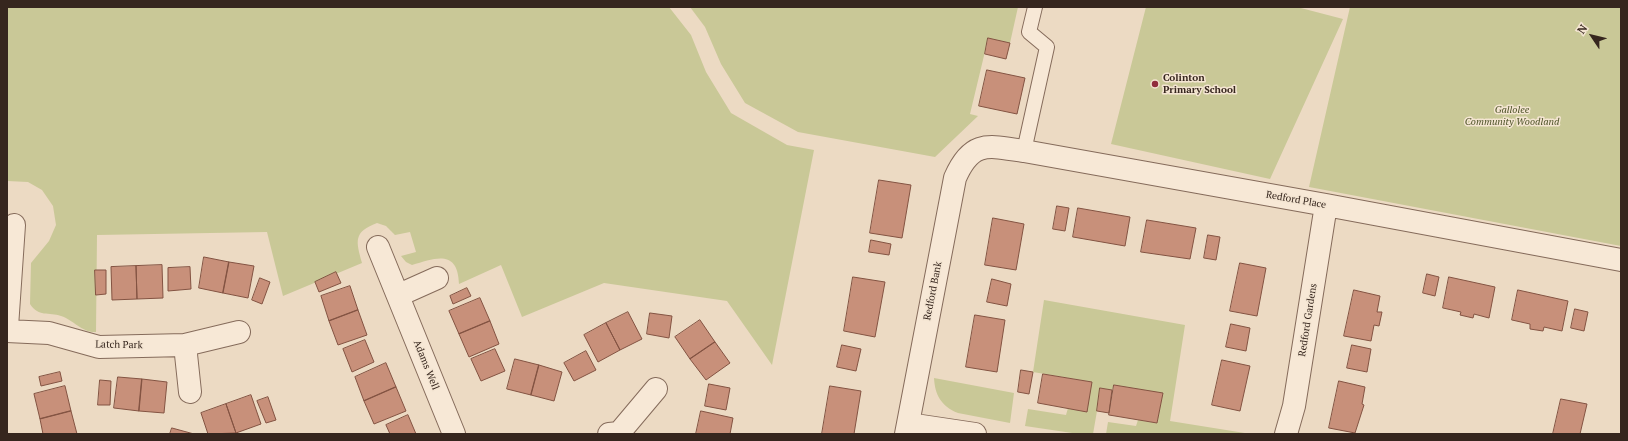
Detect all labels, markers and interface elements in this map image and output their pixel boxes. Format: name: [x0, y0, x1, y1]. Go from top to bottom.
north arrow: [1572, 16, 1612, 56]
text: N: [1574, 22, 1590, 37]
place label: Colinton Primary School: [1163, 72, 1236, 96]
marker: Colinton Primary School: [1150, 79, 1160, 89]
park label: Gallolee Community Woodland: [1465, 104, 1559, 128]
street label: Redford Place: [1265, 189, 1327, 211]
street label: Redford Bank: [921, 261, 945, 321]
street label: Redford Gardens: [1296, 283, 1320, 357]
street label: Adams Well: [411, 338, 441, 392]
street label: Latch Park: [95, 339, 143, 351]

